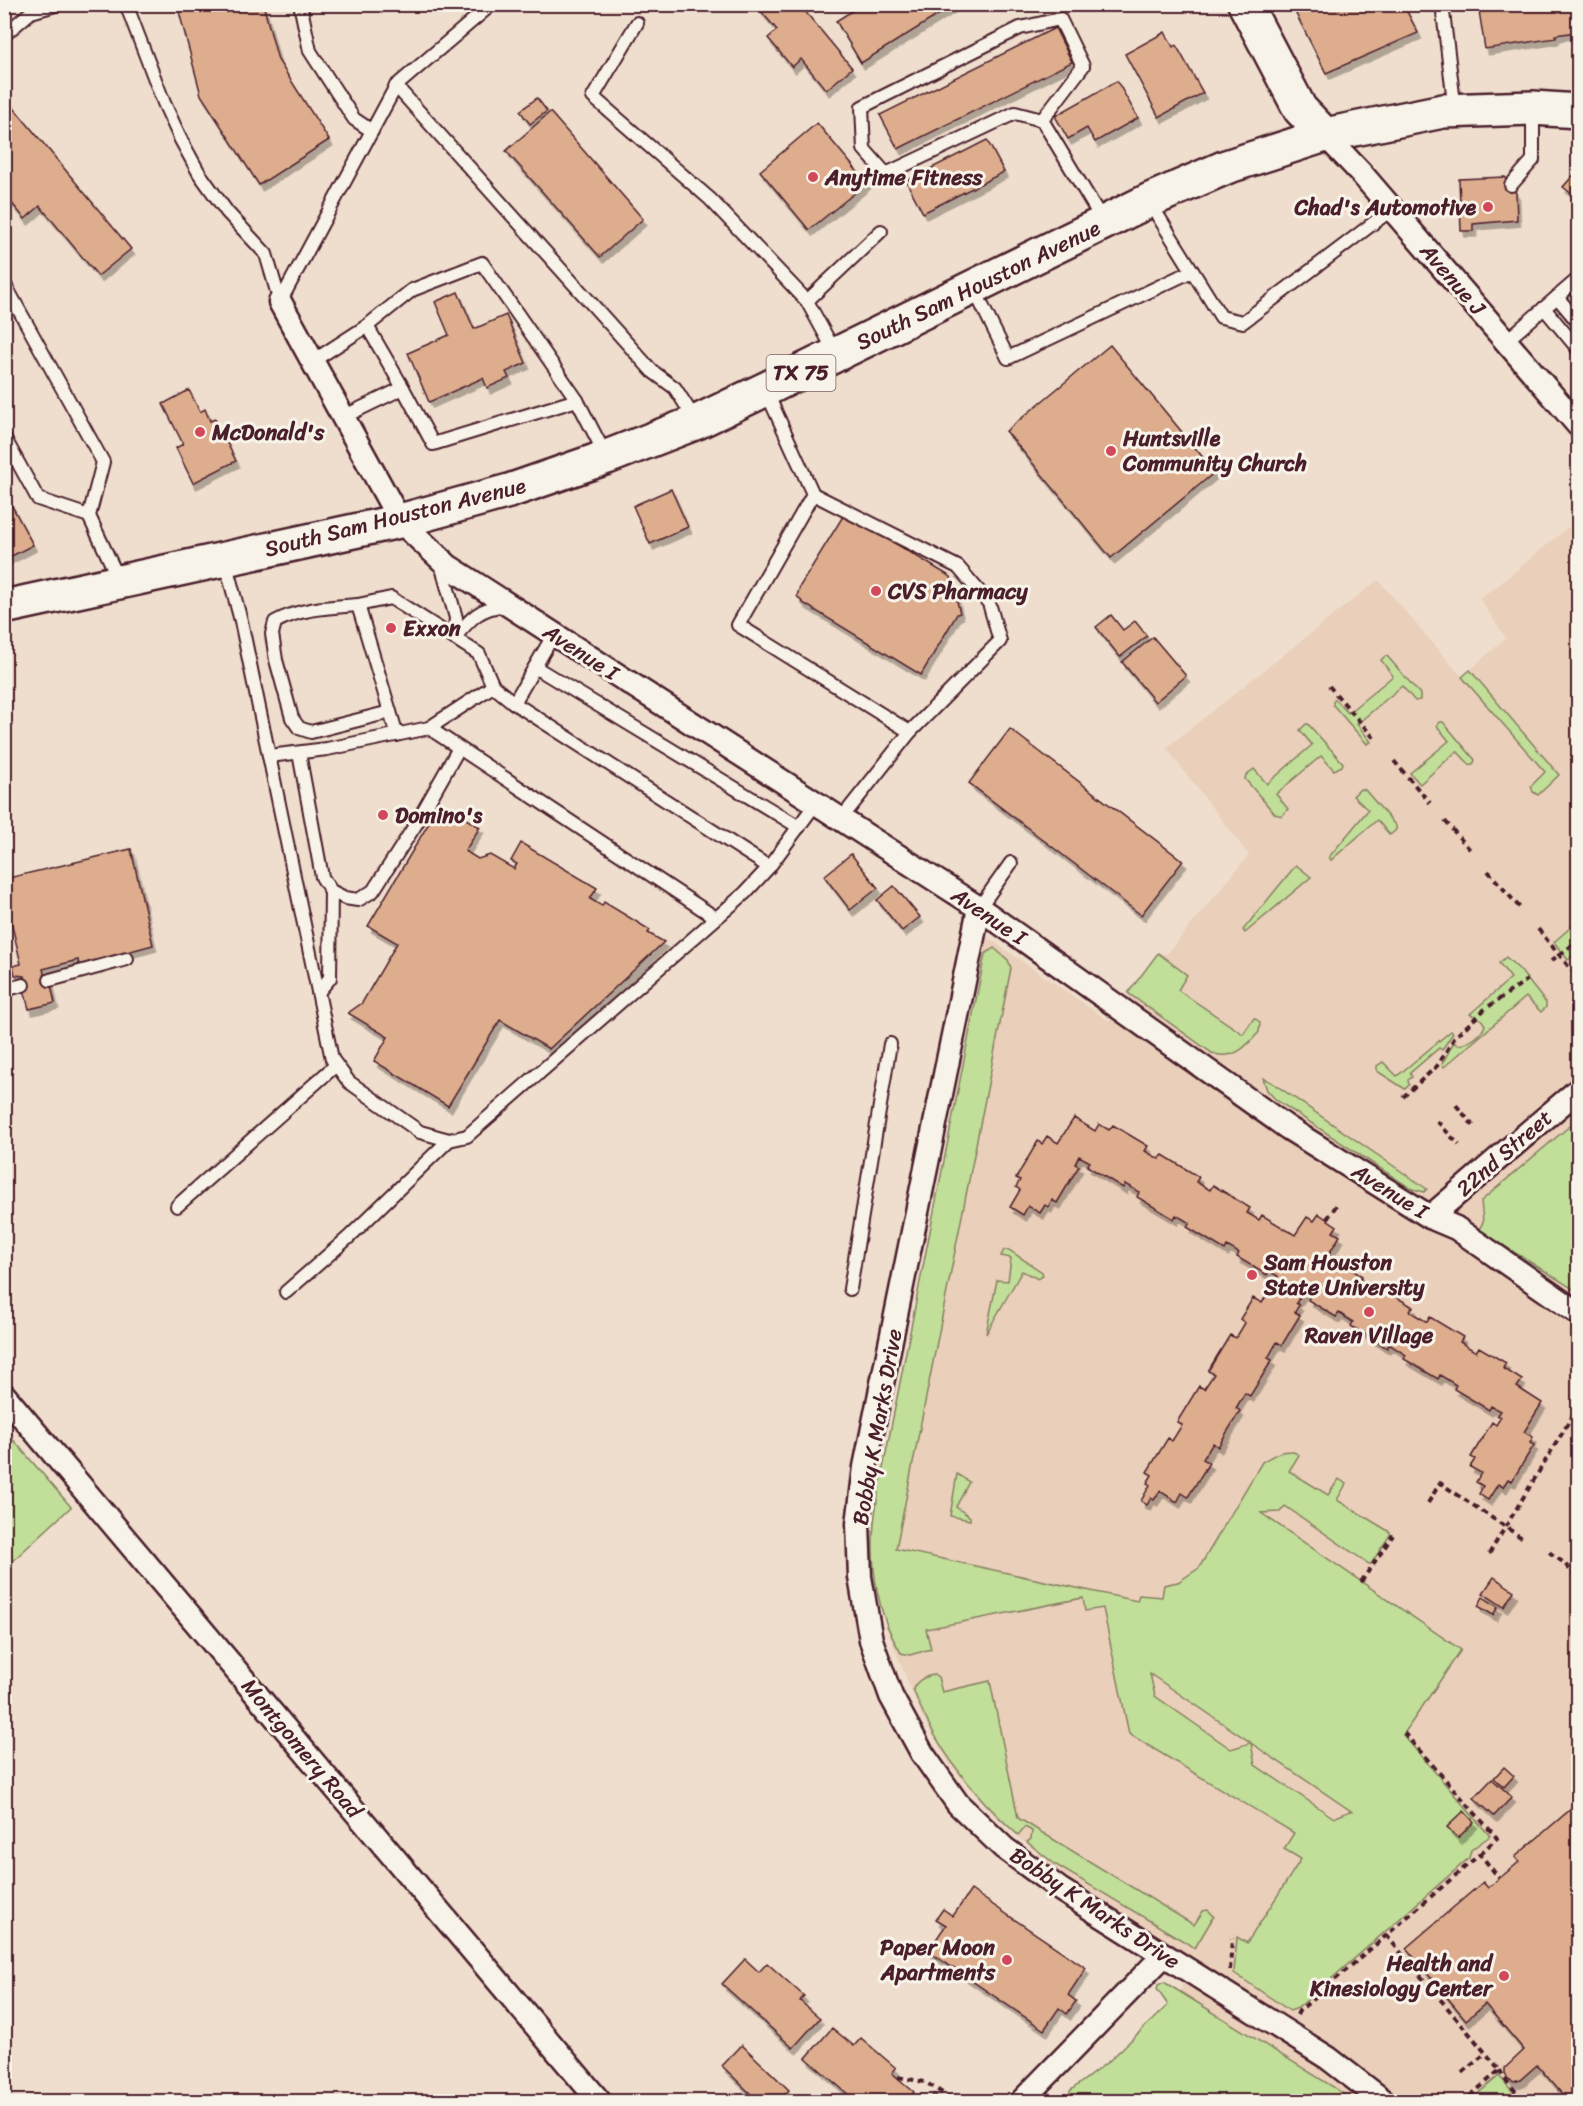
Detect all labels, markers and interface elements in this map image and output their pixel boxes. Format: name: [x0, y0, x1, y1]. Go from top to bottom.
place label: Anytime Fitness: [824, 158, 984, 197]
marker: Anytime Fitness: [806, 170, 820, 184]
place label: Chad's Automotive: [1294, 188, 1476, 227]
marker: Chad's Automotive: [1481, 200, 1495, 214]
street label: South Sam Houston Avenue: [849, 209, 1107, 361]
street label: Avenue J: [1409, 233, 1496, 325]
road number: TX 75: [766, 355, 836, 391]
place label: McDonald's: [211, 413, 325, 452]
place label: Huntsville Community Church: [1122, 419, 1307, 483]
marker: McDonald's: [193, 425, 207, 439]
marker: Huntsville Community Church: [1104, 444, 1118, 458]
street label: South Sam Houston Avenue: [260, 466, 530, 568]
place label: CVS Pharmacy: [887, 572, 1028, 611]
marker: CVS Pharmacy: [869, 584, 883, 598]
place label: Exxon: [403, 609, 461, 648]
street label: Avenue I: [534, 612, 628, 692]
marker: Exxon: [384, 621, 398, 635]
place label: Domino's: [395, 796, 483, 835]
marker: Domino's: [376, 808, 390, 822]
street label: Avenue I: [942, 876, 1036, 957]
street label: 22nd Street: [1446, 1099, 1562, 1207]
street label: Avenue I: [1343, 1151, 1437, 1231]
place label: Sam Houston State University: [1263, 1243, 1425, 1307]
marker: Sam Houston State University: [1245, 1268, 1259, 1282]
marker: Raven Village: [1362, 1305, 1376, 1319]
place label: Raven Village: [1304, 1316, 1434, 1355]
street label: Bobby K Marks Drive: [841, 1326, 913, 1528]
street label: Montgomery Road: [231, 1669, 374, 1828]
street label: Bobby K Marks Drive: [1002, 1836, 1188, 1980]
place label: Paper Moon Apartments: [880, 1928, 996, 1992]
place label: Health and Kinesiology Center: [1309, 1944, 1494, 2008]
marker: Paper Moon Apartments: [1000, 1953, 1014, 1967]
marker: Health and Kinesiology Center: [1497, 1969, 1511, 1983]

